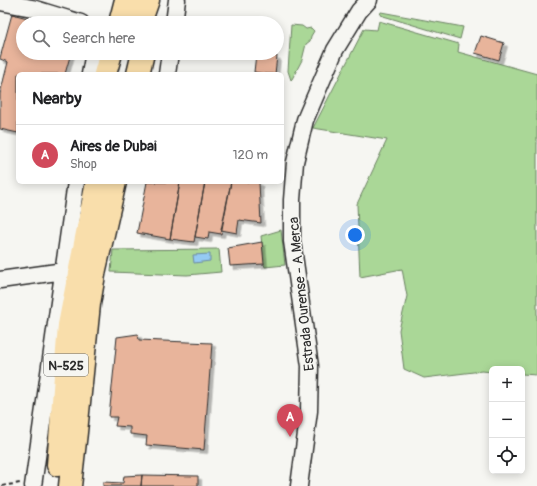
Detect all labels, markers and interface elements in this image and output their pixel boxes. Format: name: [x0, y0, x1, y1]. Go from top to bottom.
search box: [16, 16, 284, 60]
icon: search: [30, 27, 52, 49]
text: Search here: [62, 29, 135, 48]
text: Nearby: [32, 88, 81, 109]
text: Aires de Dubai: [70, 137, 157, 156]
text: A: [41, 147, 49, 163]
text: 120 m: [232, 147, 268, 163]
text: Shop: [70, 156, 97, 172]
street label: Estrada Ourense - A Merca: [285, 216, 318, 372]
your location: [345, 225, 365, 245]
road number: N-525: [44, 354, 88, 376]
map controls: [489, 366, 525, 474]
button: +: [489, 366, 525, 402]
button: −: [489, 402, 525, 438]
pin: A: [277, 404, 303, 437]
button: locate: [489, 438, 525, 474]

